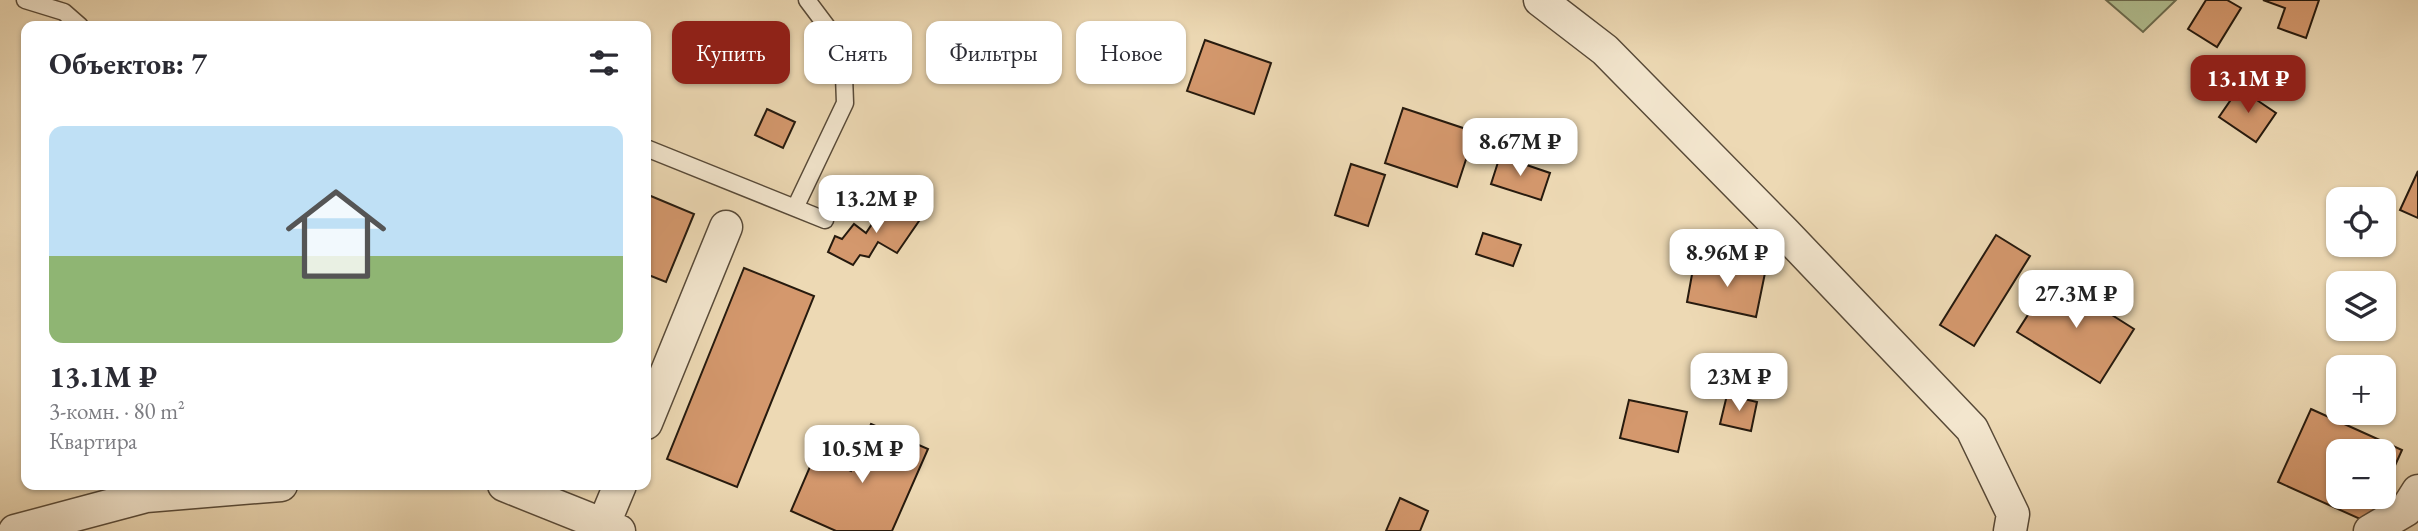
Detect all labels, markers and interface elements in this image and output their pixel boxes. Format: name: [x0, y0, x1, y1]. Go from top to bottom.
chip: Купить: [672, 21, 790, 84]
chip: Снять: [804, 21, 912, 84]
chip: Фильтры: [926, 21, 1062, 84]
chip: Новое: [1076, 21, 1186, 84]
text: Объектов: 7: [49, 44, 207, 83]
icon: filters: [585, 44, 623, 82]
pin: 13.1M ₽: [2183, 55, 2313, 115]
text: 13.1M ₽: [2207, 63, 2289, 93]
pin: 8.67M ₽: [1455, 118, 1585, 178]
text: 8.67M ₽: [1479, 126, 1561, 156]
icon: home: [273, 171, 399, 297]
pin: 13.2M ₽: [811, 176, 941, 235]
text: 13.2M ₽: [835, 183, 917, 213]
map controls: [2326, 187, 2396, 509]
button: locate: [2326, 187, 2396, 257]
pin: 8.96M ₽: [1662, 230, 1792, 289]
text: 8.96M ₽: [1686, 237, 1768, 267]
pin: 27.3M ₽: [2011, 270, 2141, 330]
button: layers: [2326, 271, 2396, 341]
text: 27.3M ₽: [2035, 278, 2117, 308]
pin: 23M ₽: [1690, 354, 1788, 413]
button: +: [2326, 355, 2396, 425]
text: 13.1M ₽: [49, 357, 157, 396]
text: 23M ₽: [1706, 361, 1772, 391]
text: 3-комн. · 80 m²: [49, 396, 185, 426]
text: Квартира: [49, 426, 137, 456]
pin: 10.5M ₽: [797, 426, 927, 485]
text: 10.5M ₽: [821, 433, 903, 463]
button: −: [2326, 439, 2396, 509]

